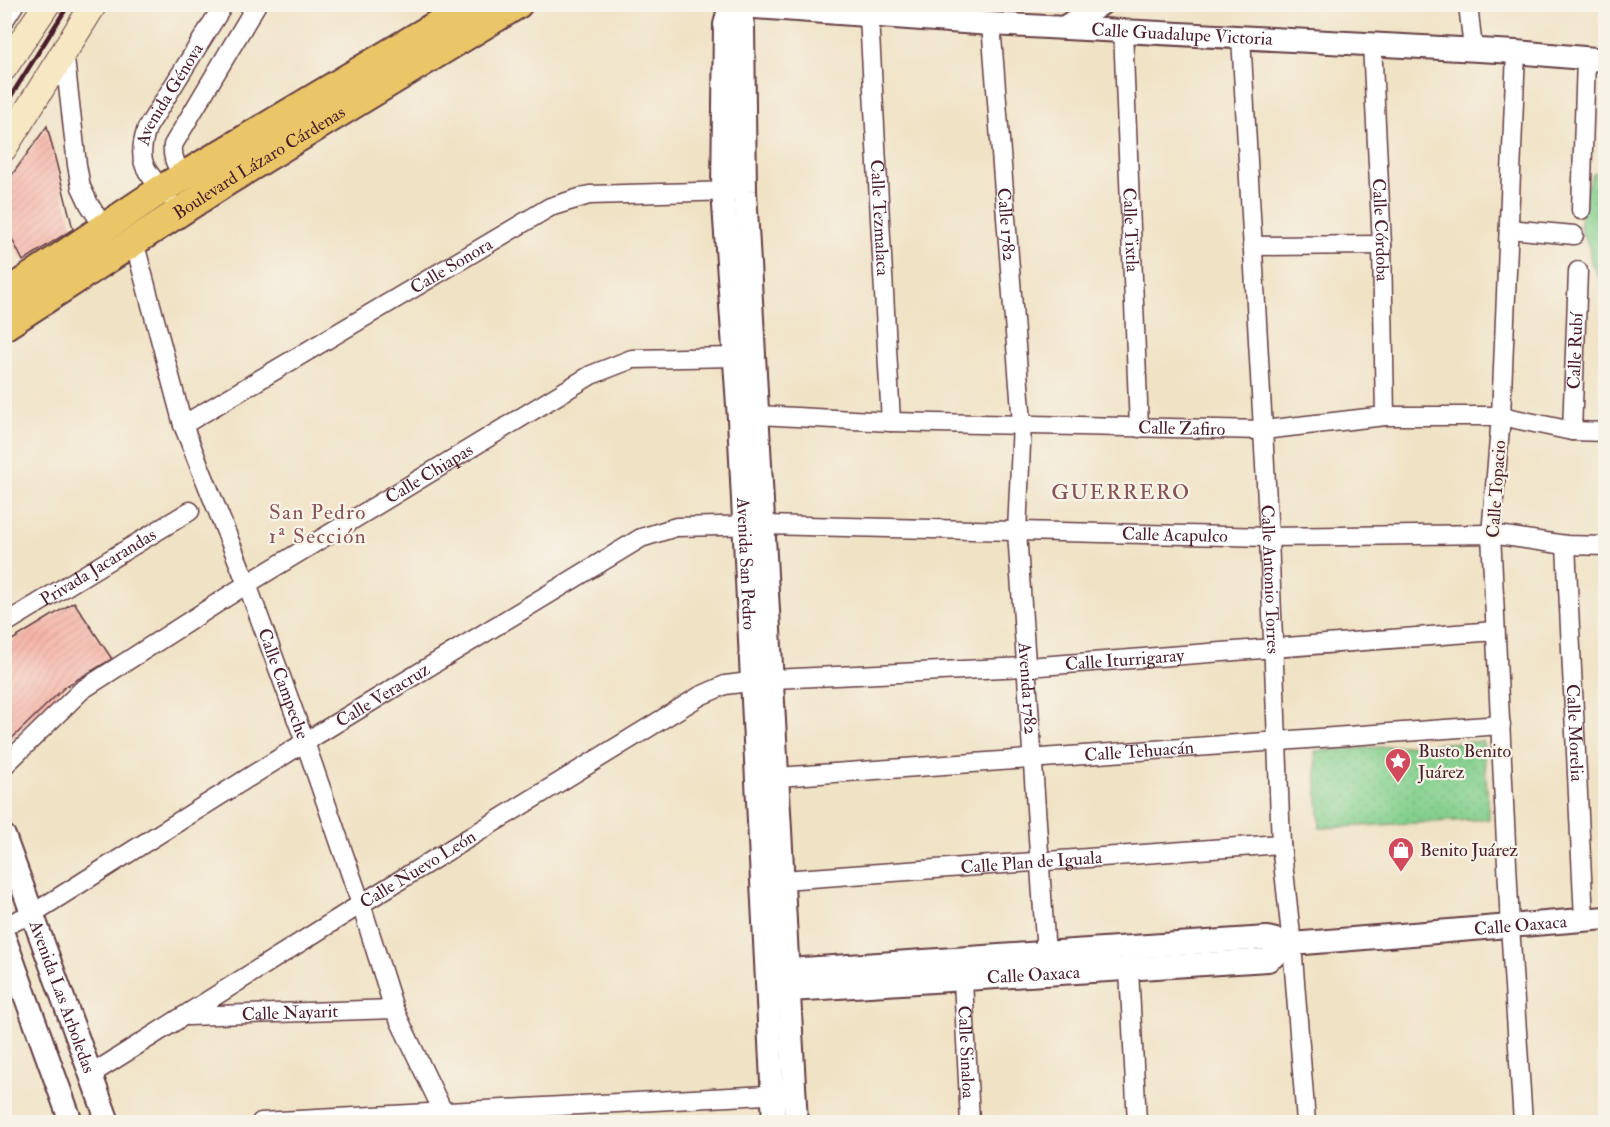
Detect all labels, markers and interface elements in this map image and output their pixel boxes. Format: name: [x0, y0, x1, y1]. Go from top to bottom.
street label: Calle Guadalupe Victoria: [1091, 18, 1274, 51]
street label: Avenida Génova: [131, 39, 209, 149]
street label: Boulevard Lázaro Cárdenas: [169, 101, 350, 225]
street label: Calle Tezmalaca: [865, 159, 894, 277]
street label: Calle Córdoba: [1367, 178, 1394, 282]
street label: Calle 1782: [992, 187, 1020, 262]
street label: Calle Tixtla: [1117, 187, 1144, 273]
street label: Calle Sonora: [406, 232, 497, 299]
street label: Calle Rubí: [1563, 311, 1588, 390]
street label: Calle Zafiro: [1138, 416, 1226, 441]
street label: Calle Chiapas: [381, 438, 477, 509]
street label: Calle Topacio: [1482, 439, 1511, 539]
district label: GUERRERO: [1051, 479, 1191, 506]
street label: Avenida San Pedro: [731, 496, 760, 631]
district label: San Pedro 1ª Sección: [269, 499, 367, 550]
street label: Calle Antonio Torres: [1255, 504, 1285, 654]
street label: Privada Jacarandas: [36, 523, 161, 611]
street label: Calle Acapulco: [1122, 523, 1229, 548]
street label: Calle Campeche: [252, 625, 314, 743]
street label: Avenida 1782: [1013, 640, 1042, 735]
street label: Calle Iturrigaray: [1064, 644, 1186, 676]
street label: Calle Veracruz: [332, 658, 434, 733]
street label: Calle Morelia: [1561, 683, 1588, 783]
street label: Calle Tehuacán: [1084, 736, 1195, 767]
place label: Busto Benito Juárez: [1417, 740, 1512, 784]
place icon: Busto Benito Juárez: [1383, 746, 1413, 784]
street label: Calle Nuevo León: [356, 825, 480, 914]
shop icon: Benito Juárez: [1386, 835, 1416, 873]
place label: Benito Juárez: [1420, 839, 1518, 862]
street label: Calle Plan de Iguala: [960, 846, 1104, 879]
street label: Calle Oaxaca: [1473, 910, 1568, 941]
street label: Avenida Las Arboledas: [23, 916, 100, 1076]
street label: Calle Oaxaca: [986, 961, 1081, 990]
street label: Calle Nayarit: [241, 1000, 339, 1026]
street label: Calle Sinaloa: [952, 1005, 980, 1100]

